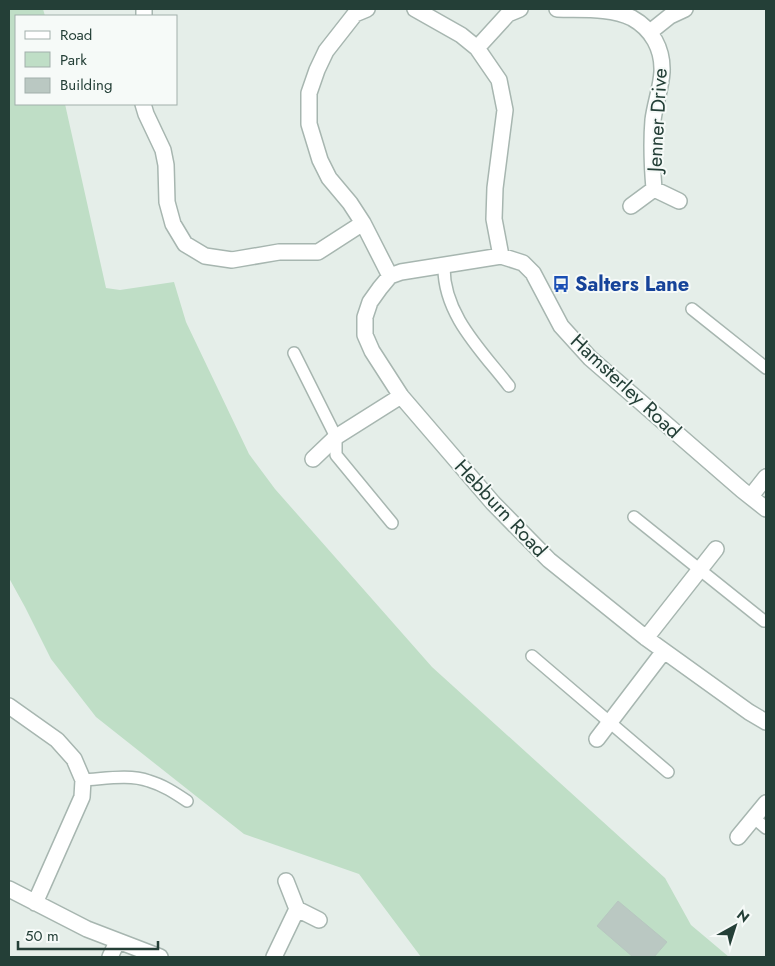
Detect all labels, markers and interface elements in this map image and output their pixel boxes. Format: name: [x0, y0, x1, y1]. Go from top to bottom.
legend: [15, 15, 178, 105]
text: Road: [60, 24, 92, 46]
text: Park: [60, 49, 87, 71]
street label: Jenner Drive: [640, 67, 675, 176]
text: Building: [60, 74, 112, 96]
place label: Salters Lane: [575, 270, 689, 299]
bus stop icon: Salters Lane: [551, 274, 571, 294]
street label: Hamsterley Road: [564, 327, 688, 445]
street label: Hebburn Road: [448, 453, 554, 564]
north arrow: [710, 901, 760, 951]
text: N: [733, 905, 754, 927]
scale bar: [18, 918, 158, 950]
text: 50 m: [25, 925, 59, 947]

